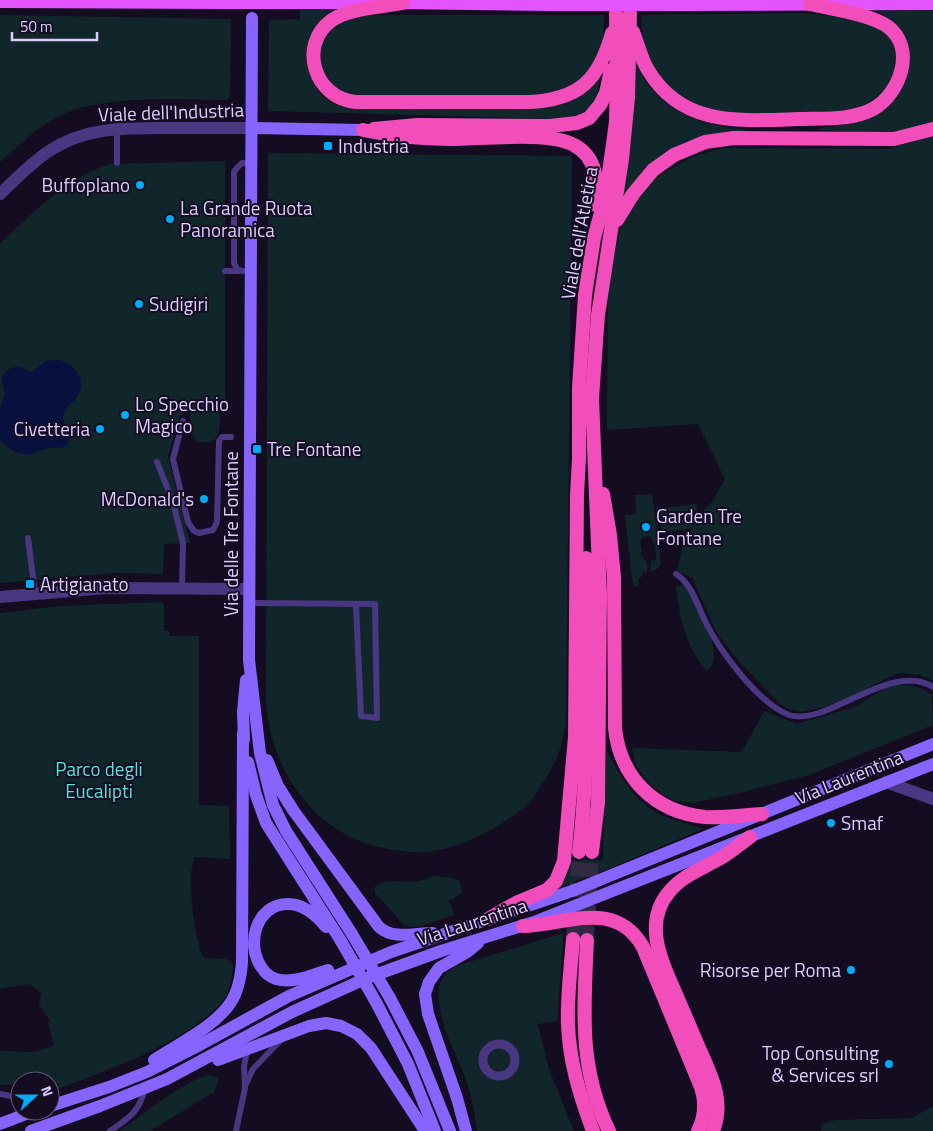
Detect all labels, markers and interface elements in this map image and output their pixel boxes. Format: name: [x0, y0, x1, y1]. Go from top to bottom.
scale bar: [12, 10, 98, 42]
text: 50 m: [20, 15, 53, 38]
street label: Viale dell'Industria: [97, 94, 245, 129]
place label: Industria: [338, 131, 409, 160]
marker: Industria: [322, 140, 334, 152]
street label: Viale dell'Atletica: [553, 164, 605, 302]
place label: Buffoplano: [42, 170, 130, 199]
marker: Buffoplano: [134, 179, 146, 191]
place label: La Grande Ruota Panoramica: [180, 193, 313, 244]
marker: La Grande Ruota Panoramica: [164, 213, 176, 225]
place label: Sudigiri: [149, 289, 208, 318]
marker: Sudigiri: [133, 298, 145, 310]
place label: Lo Specchio Magico: [135, 389, 229, 440]
marker: Lo Specchio Magico: [119, 409, 131, 421]
place label: Civetteria: [14, 414, 90, 443]
marker: Civetteria: [94, 423, 106, 435]
place label: Tre Fontane: [267, 434, 361, 463]
marker: Tre Fontane: [251, 443, 263, 455]
street label: Via delle Tre Fontane: [216, 451, 245, 617]
place label: McDonald's: [101, 484, 194, 513]
marker: McDonald's: [198, 493, 210, 505]
place label: Garden Tre Fontane: [656, 501, 742, 552]
marker: Garden Tre Fontane: [640, 521, 652, 533]
place label: Artigianato: [40, 569, 129, 598]
marker: Artigianato: [24, 578, 36, 590]
street label: Via Laurentina: [790, 742, 908, 811]
park label: Parco degli Eucalipti: [55, 754, 143, 805]
place label: Smaf: [841, 808, 884, 837]
marker: Smaf: [825, 817, 837, 829]
street label: Via Laurentina: [413, 890, 531, 953]
place label: Risorse per Roma: [700, 955, 841, 984]
marker: Risorse per Roma: [845, 964, 857, 976]
place label: Top Consulting & Services srl: [762, 1038, 879, 1089]
marker: Top Consulting & Services srl: [883, 1058, 895, 1070]
north arrow: [10, 1071, 60, 1121]
text: N: [36, 1083, 59, 1099]

